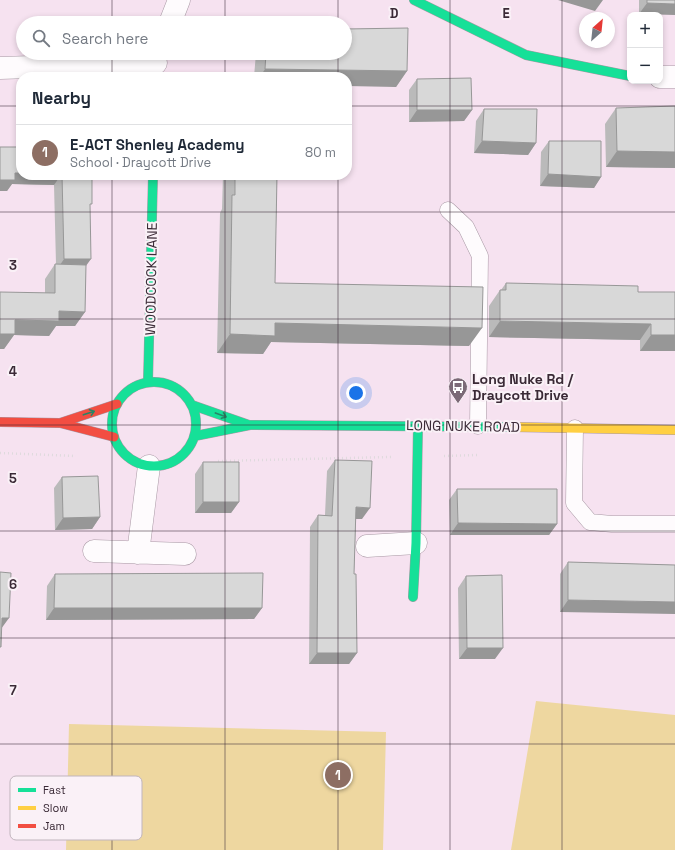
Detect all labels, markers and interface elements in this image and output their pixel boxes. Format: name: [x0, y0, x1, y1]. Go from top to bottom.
text: D: [390, 5, 399, 22]
text: E: [502, 5, 510, 22]
north arrow: [579, 12, 615, 48]
map controls: [627, 12, 663, 84]
button: +: [627, 12, 663, 48]
search box: [16, 16, 352, 60]
icon: search: [30, 27, 52, 49]
text: Search here: [62, 29, 148, 48]
button: −: [627, 48, 663, 84]
text: Nearby: [32, 87, 91, 109]
text: E-ACT Shenley Academy: [70, 135, 244, 154]
text: 1: [42, 144, 48, 161]
text: 80 m: [305, 144, 336, 161]
text: School · Draycott Drive: [70, 154, 211, 171]
street label: WOODCOCK LANE: [141, 222, 161, 336]
text: 3: [9, 257, 17, 274]
text: 4: [9, 363, 17, 380]
place label: Long Nuke Rd / Draycott Drive: [472, 370, 574, 404]
bus stop icon: Long Nuke Rd / Draycott Drive: [447, 376, 469, 404]
your location: [346, 383, 366, 403]
one-way arrow: [82, 409, 94, 417]
one-way arrow: [214, 412, 227, 419]
street label: LONG NUKE ROAD: [406, 416, 520, 436]
text: 5: [9, 470, 17, 487]
text: 6: [9, 576, 17, 593]
text: 7: [9, 682, 17, 699]
pin: 1: [325, 760, 351, 790]
legend: [10, 776, 142, 840]
text: Fast: [43, 783, 66, 797]
text: Slow: [43, 801, 68, 815]
text: Jam: [43, 819, 65, 833]

